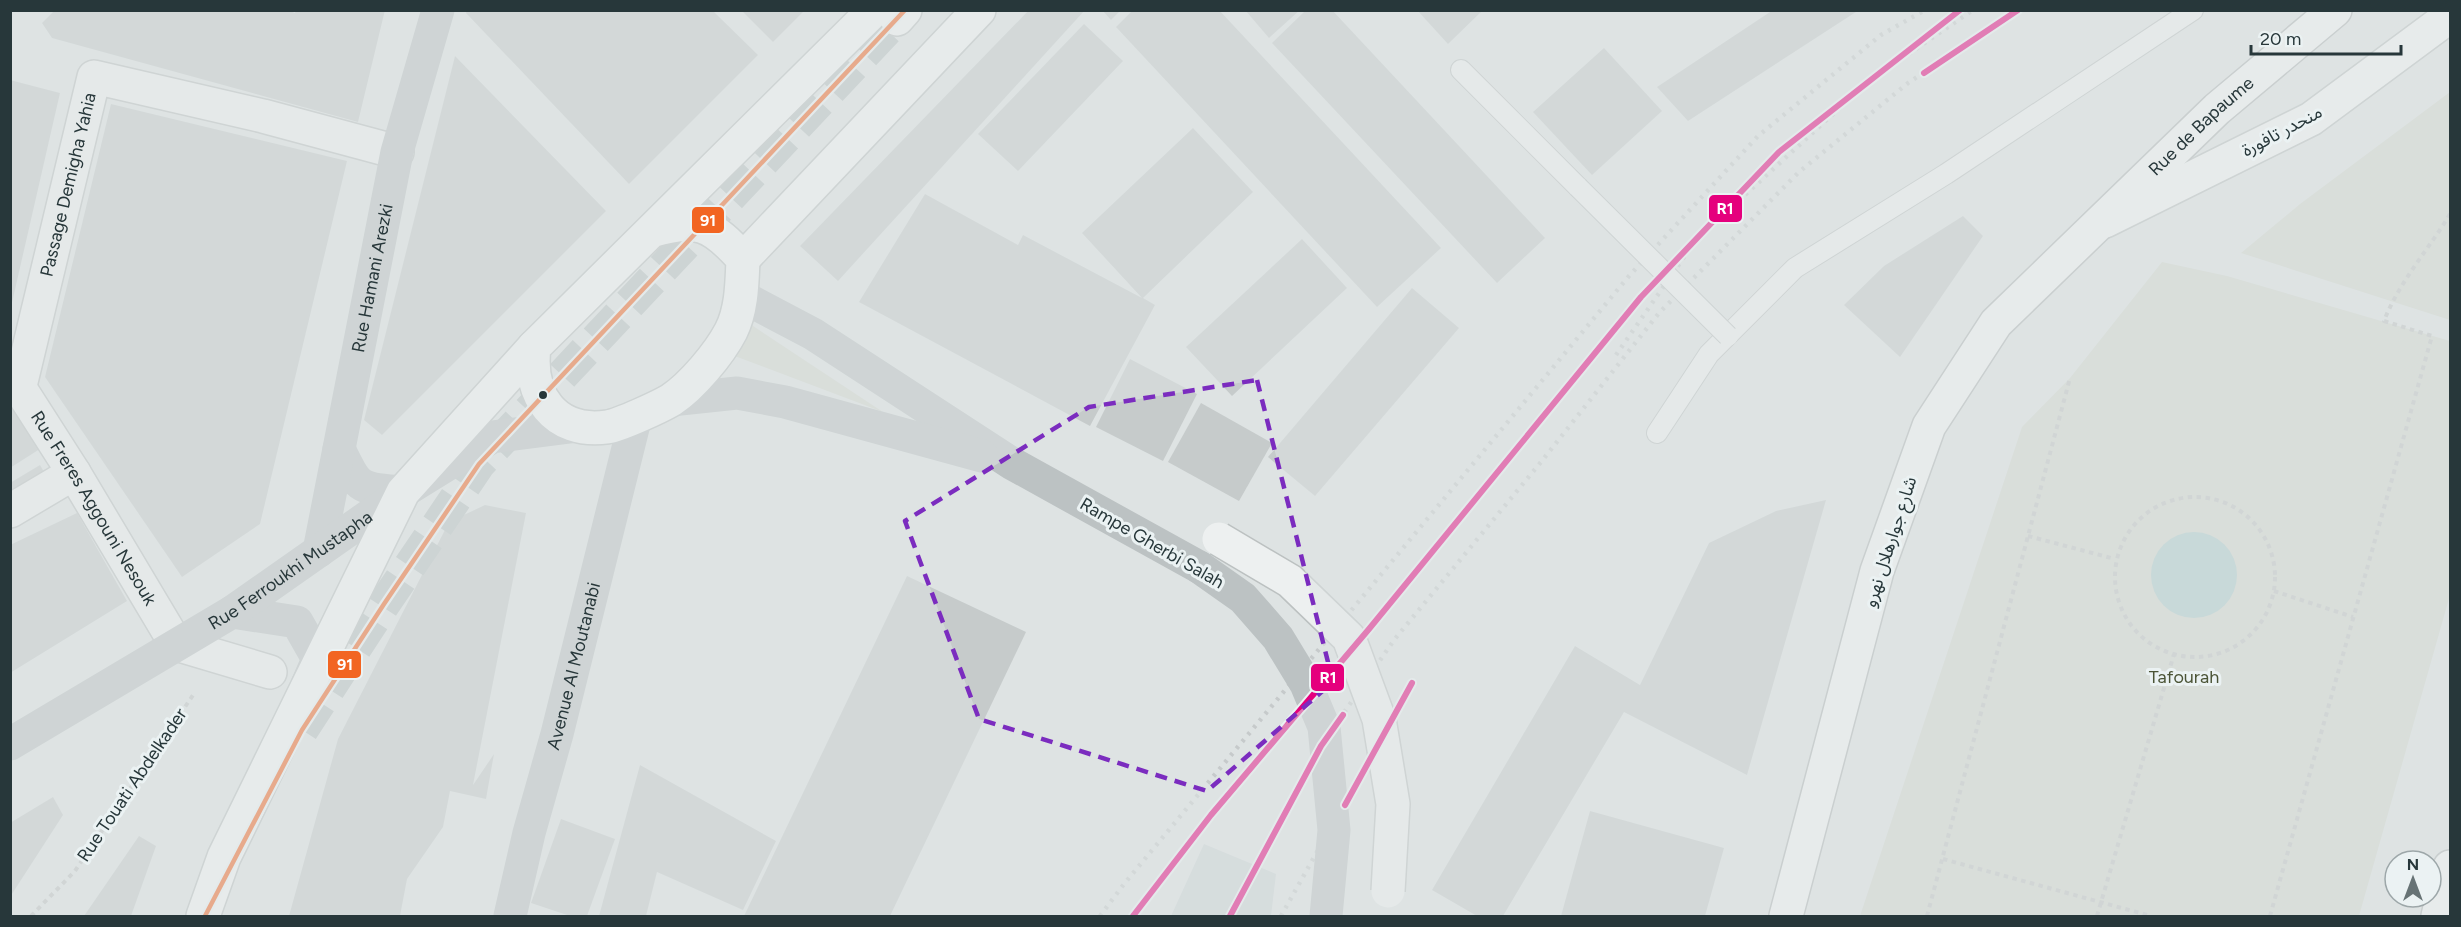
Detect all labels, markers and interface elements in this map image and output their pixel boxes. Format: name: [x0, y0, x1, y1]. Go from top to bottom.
scale bar: [2251, 18, 2401, 56]
text: 20 m: [2260, 28, 2301, 50]
street label: Rue de Bapaume: [2144, 72, 2258, 180]
street label: Passage Demigha Yahia: [36, 90, 101, 279]
street label: منحدر تافورة: [2238, 101, 2326, 161]
line badge: R1: [1708, 194, 1743, 223]
text: R1: [1716, 199, 1734, 218]
street label: Rue Hamani Arezki: [347, 202, 398, 355]
line badge: 91: [691, 206, 725, 234]
text: 91: [700, 211, 716, 230]
unlabelled marker: [537, 389, 549, 401]
street label: Rue Freres Aggouni Nesouk: [26, 407, 162, 610]
street label: شارع جوارهلال نهرو: [1859, 474, 1924, 611]
street label: Rampe Gherbi Salah: [1076, 493, 1228, 593]
street label: Rue Ferroukhi Mustapha: [204, 506, 377, 635]
street label: Avenue Al Moutanabi: [542, 580, 605, 752]
line badge: 91: [327, 650, 362, 679]
text: 91: [337, 655, 353, 674]
line badge: R1: [1310, 663, 1345, 692]
park label: Tafourah: [2149, 666, 2219, 688]
text: R1: [1319, 668, 1337, 687]
street label: Rue Touati Abdelkader: [72, 704, 192, 866]
north arrow: [2383, 849, 2443, 909]
text: N: [2407, 855, 2419, 874]

